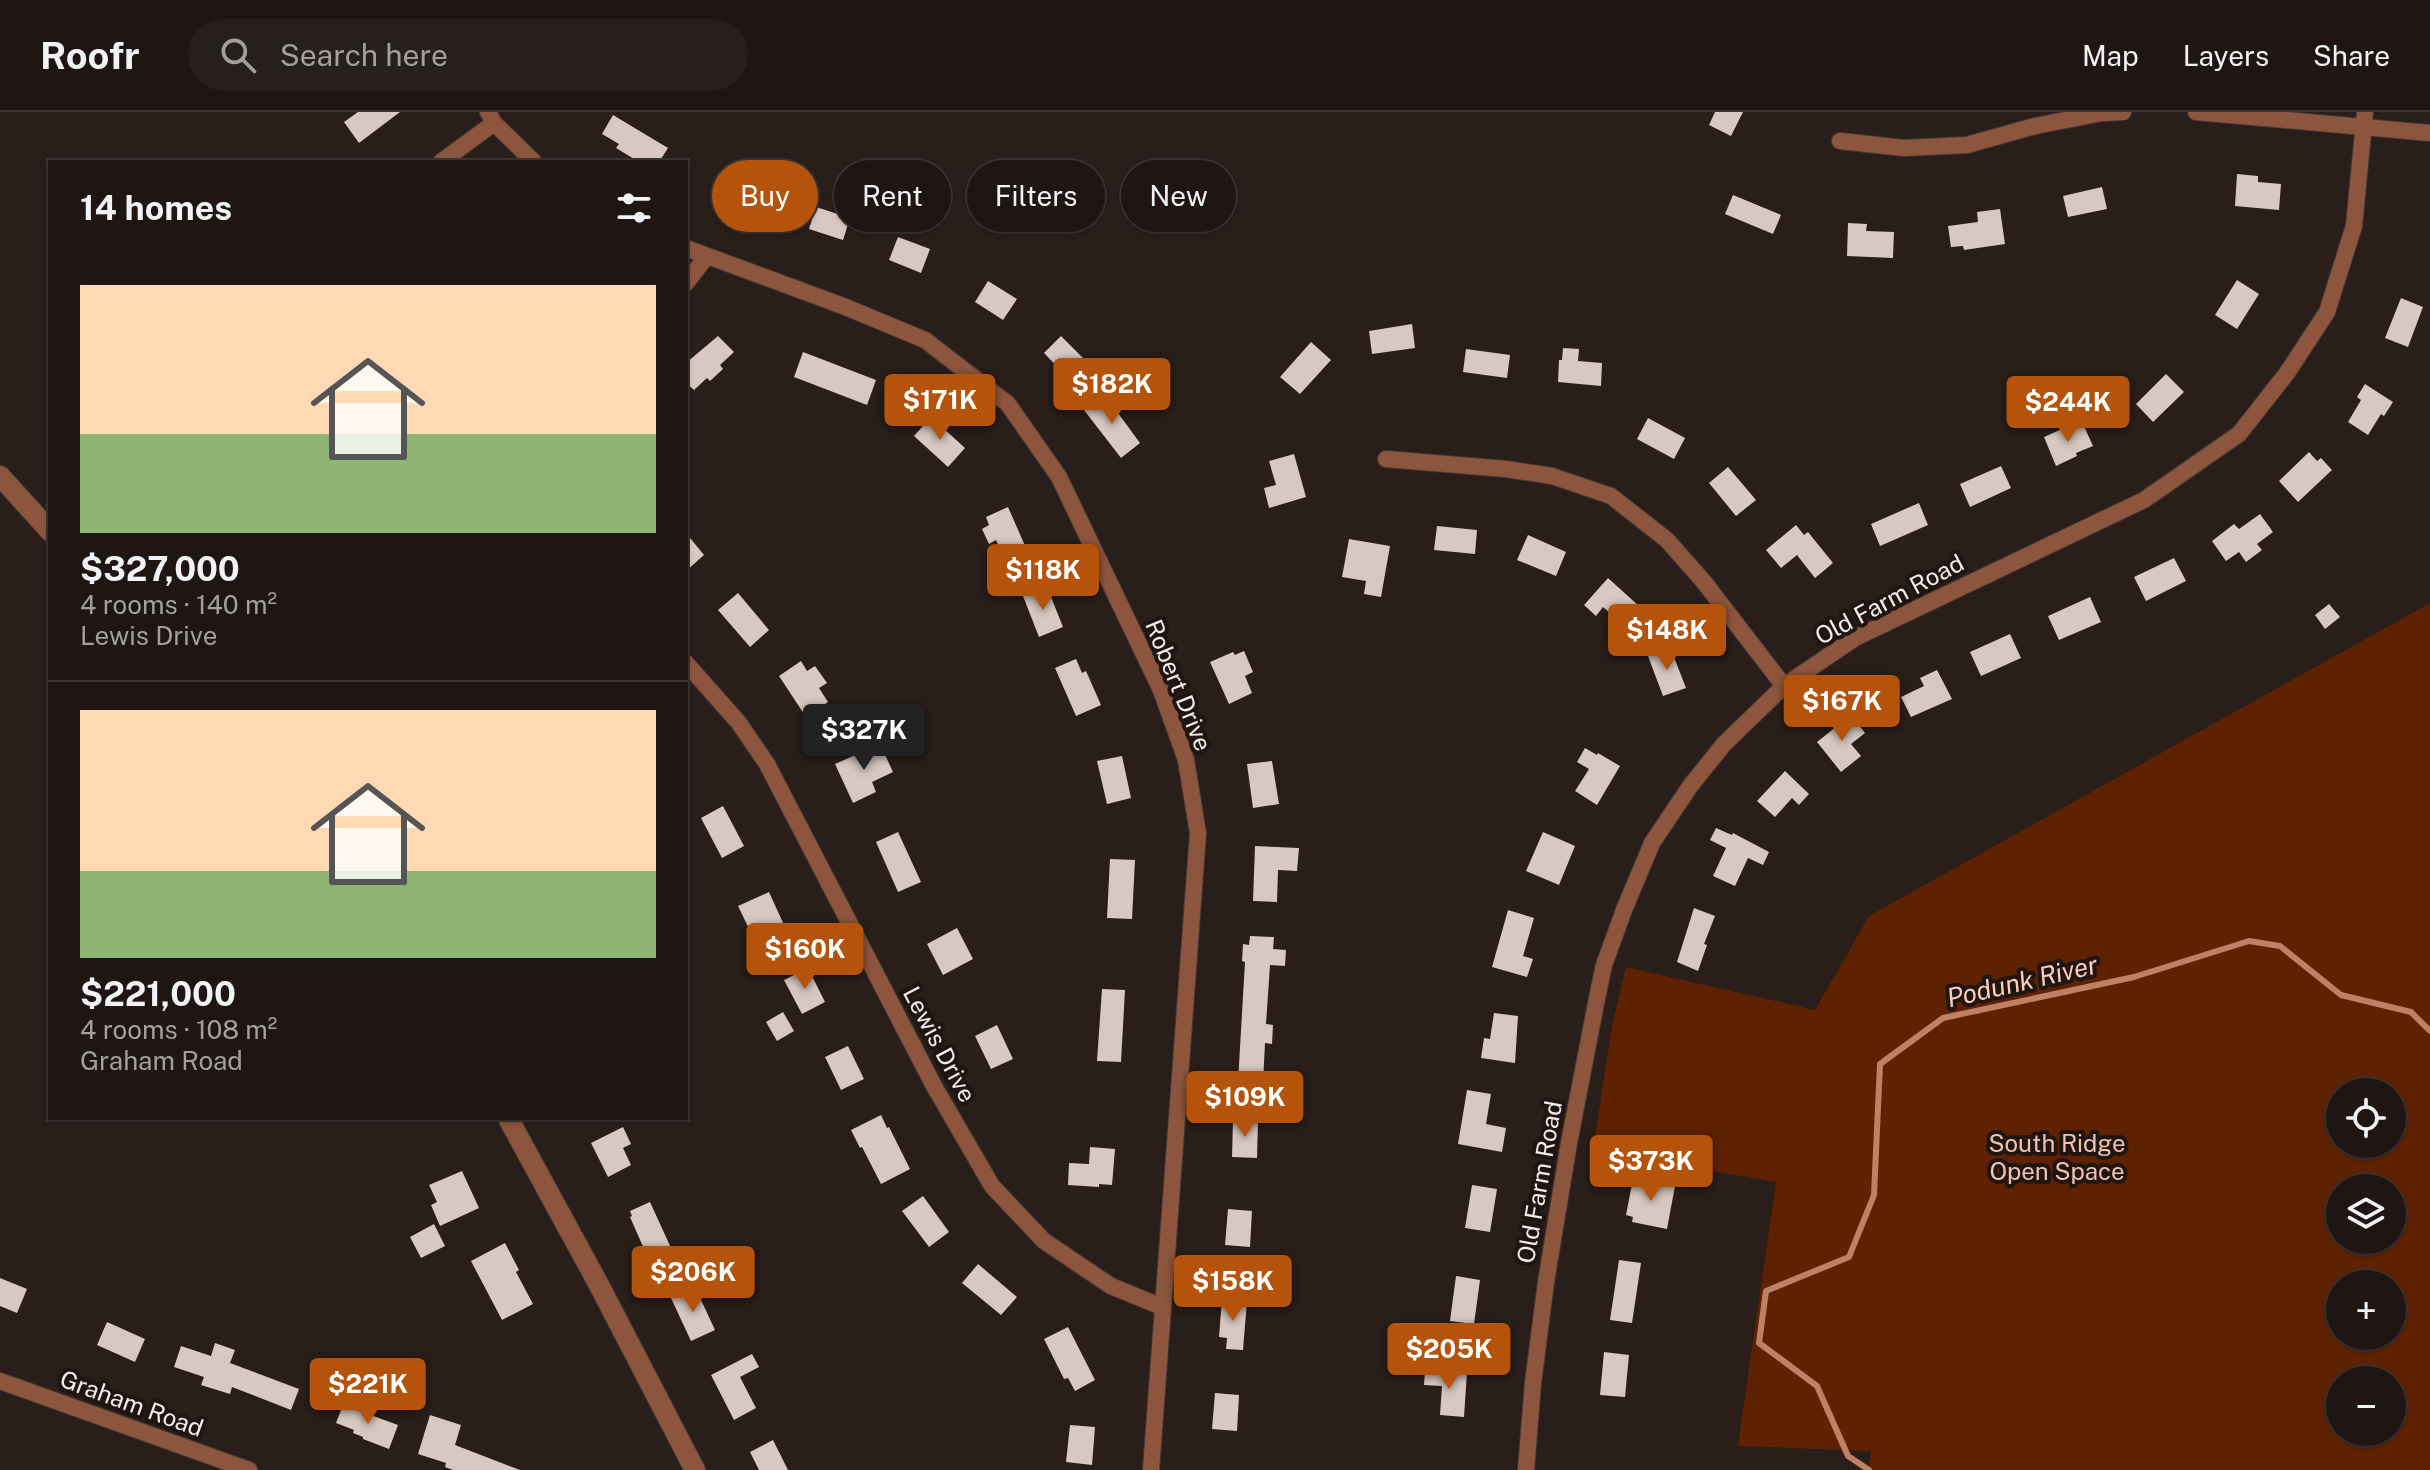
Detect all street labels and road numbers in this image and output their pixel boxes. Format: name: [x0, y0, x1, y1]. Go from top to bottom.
street label: Old Farm Road: [1810, 548, 1968, 650]
street label: Robert Drive: [1140, 615, 1218, 755]
street label: Lewis Drive: [898, 981, 982, 1107]
street label: Old Farm Road: [1511, 1099, 1567, 1265]
street label: Graham Road: [57, 1364, 207, 1442]

